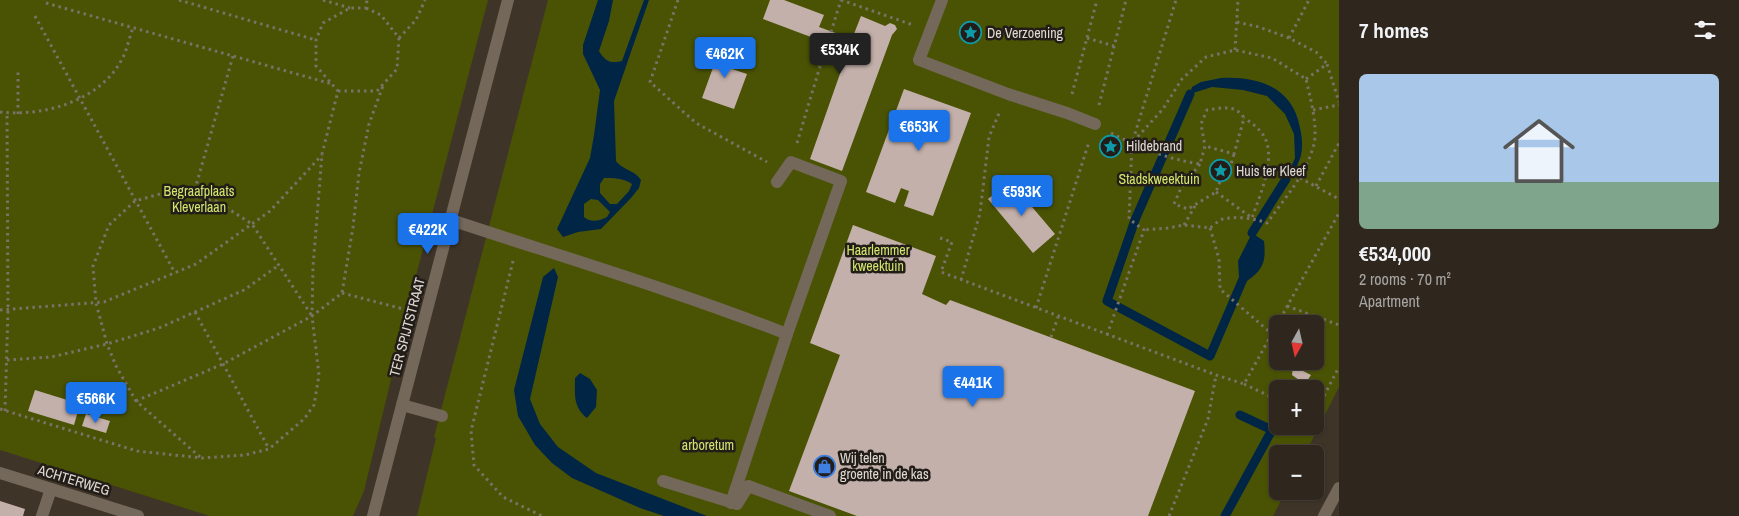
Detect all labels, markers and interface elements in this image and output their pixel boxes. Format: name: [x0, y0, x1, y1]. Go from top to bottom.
text: 7 homes: [1359, 16, 1429, 45]
icon: filters: [1691, 16, 1719, 44]
place icon: De Verzoening: [959, 21, 983, 45]
place label: De Verzoening: [987, 24, 1064, 42]
pin: €534K: [805, 32, 875, 75]
pin: €462K: [690, 36, 760, 79]
text: €534K: [821, 38, 859, 60]
text: €462K: [706, 42, 744, 64]
icon: home: [1494, 106, 1584, 196]
pin: €653K: [884, 110, 954, 152]
text: €653K: [900, 115, 938, 137]
place icon: Hildebrand: [1098, 134, 1122, 158]
place label: Hildebrand: [1126, 137, 1182, 155]
place icon: Huis ter Kleef: [1208, 159, 1232, 183]
place label: Huis ter Kleef: [1236, 162, 1306, 180]
park label: Stadskweektuin: [1118, 170, 1200, 188]
pin: €593K: [987, 174, 1057, 217]
text: €593K: [1003, 180, 1041, 202]
park label: Begraafplaats Kleverlaan: [164, 182, 235, 216]
pin: €422K: [393, 212, 463, 255]
text: €422K: [409, 218, 447, 240]
text: €534,000: [1359, 239, 1431, 268]
park label: Haarlemmer kweektuin: [846, 241, 910, 275]
text: 2 rooms · 70 m²: [1359, 268, 1451, 290]
street label: TER SPIJTSTRAAT: [385, 275, 429, 379]
text: Apartment: [1359, 290, 1420, 312]
north arrow: [1269, 315, 1324, 370]
map controls: [1269, 315, 1324, 500]
pin: €441K: [938, 366, 1008, 408]
text: €441K: [954, 371, 992, 393]
button: +: [1269, 380, 1324, 435]
pin: €566K: [61, 382, 131, 424]
text: €566K: [77, 387, 115, 409]
park label: arboretum: [682, 436, 734, 454]
button: −: [1269, 445, 1324, 500]
place label: Wij telen groente in de kas: [840, 449, 929, 483]
shop icon: Wij telen groente in de kas: [812, 454, 836, 478]
street label: ACHTERWEG: [35, 460, 112, 500]

